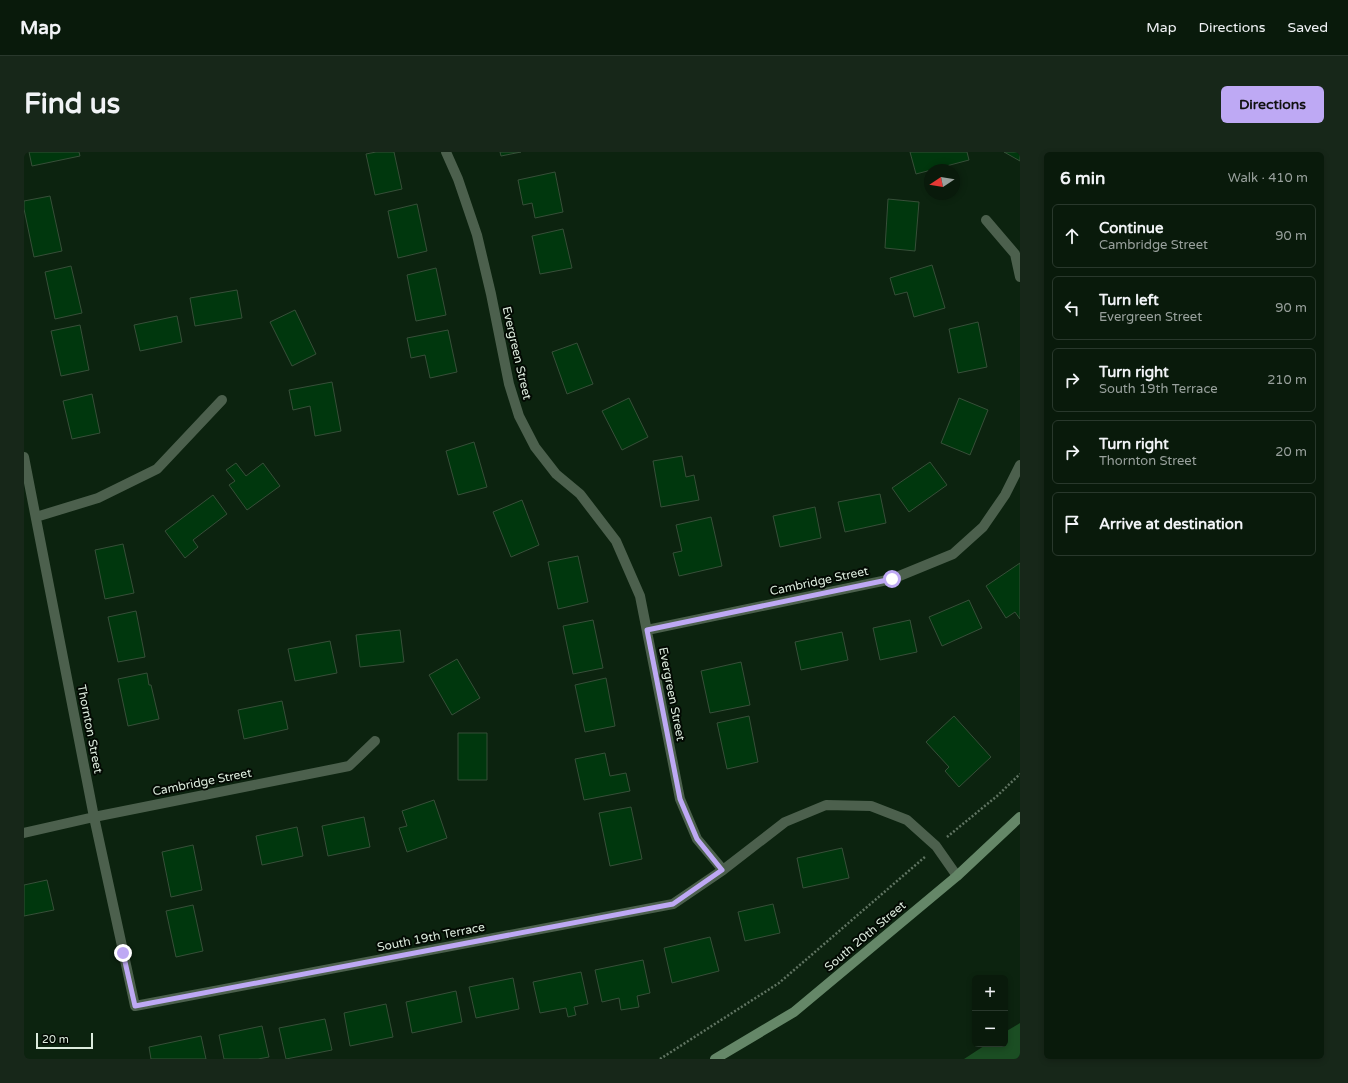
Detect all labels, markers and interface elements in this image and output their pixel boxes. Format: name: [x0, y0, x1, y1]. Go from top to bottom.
text: Map: [20, 17, 61, 39]
text: Map: [1146, 19, 1177, 36]
text: Directions: [1199, 19, 1266, 36]
text: Saved: [1288, 19, 1328, 36]
button: Directions: [1221, 86, 1324, 123]
text: Find us: [24, 87, 120, 121]
north arrow: [924, 164, 960, 200]
text: 6 min: [1060, 168, 1105, 189]
text: Walk · 410 m: [1228, 170, 1308, 186]
text: Continue: [1099, 219, 1163, 237]
icon: ahead: [1061, 225, 1083, 247]
text: 90 m: [1275, 228, 1307, 244]
text: Cambridge Street: [1099, 237, 1208, 253]
text: Turn left: [1099, 291, 1159, 309]
icon: left: [1061, 297, 1083, 319]
text: 90 m: [1275, 300, 1307, 316]
street label: Evergreen Street: [499, 305, 535, 401]
text: Evergreen Street: [1099, 309, 1202, 325]
text: Turn right: [1099, 363, 1169, 381]
icon: right: [1061, 369, 1083, 391]
text: 210 m: [1267, 372, 1307, 388]
text: South 19th Terrace: [1099, 381, 1218, 397]
text: Turn right: [1099, 435, 1169, 453]
icon: right: [1061, 441, 1083, 463]
text: 20 m: [1275, 444, 1307, 460]
text: Thornton Street: [1099, 453, 1197, 469]
icon: arrive: [1061, 513, 1083, 535]
text: Arrive at destination: [1099, 515, 1243, 533]
street label: Cambridge Street: [768, 564, 870, 598]
route start: [883, 570, 901, 588]
street label: Evergreen Street: [656, 646, 688, 742]
street label: Thornton Street: [75, 683, 106, 775]
street label: Cambridge Street: [151, 765, 253, 798]
street label: South 20th Street: [822, 898, 909, 974]
street label: South 19th Terrace: [376, 920, 486, 954]
route end: [114, 944, 132, 962]
map controls: [972, 975, 1008, 1047]
button: +: [972, 975, 1008, 1011]
button: −: [972, 1011, 1008, 1047]
scale bar: [36, 1031, 93, 1050]
text: 20 m: [42, 1033, 69, 1046]

